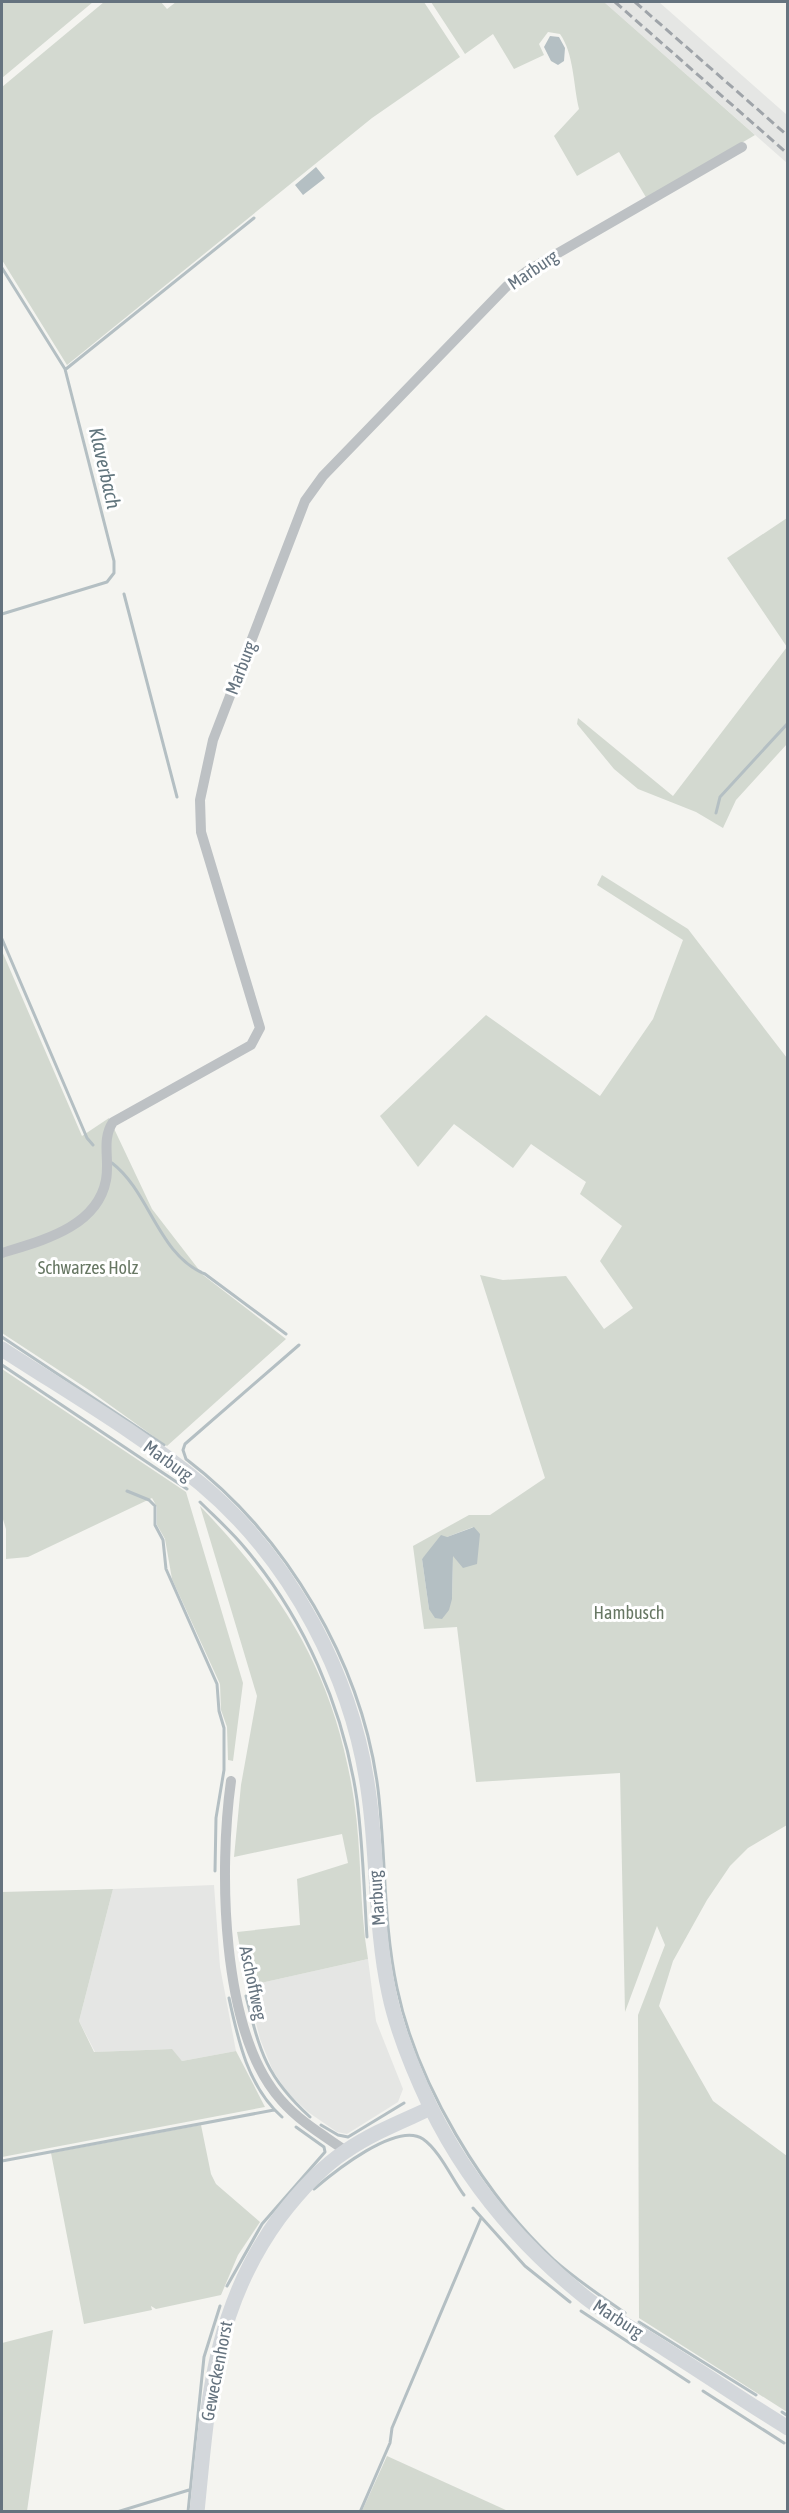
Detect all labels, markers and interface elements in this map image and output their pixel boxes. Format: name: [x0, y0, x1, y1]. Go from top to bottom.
street label: Marburg: [504, 245, 562, 294]
water label: Klaverbach: [85, 425, 126, 511]
street label: Marburg: [221, 638, 260, 697]
park label: Schwarzes Holz: [38, 1257, 139, 1278]
street label: Marburg: [140, 1436, 197, 1486]
park label: Hambusch: [594, 1602, 664, 1623]
street label: Marburg: [364, 1869, 389, 1926]
street label: Aschoffweg: [235, 1944, 272, 2022]
street label: Marburg: [589, 2295, 647, 2343]
street label: Geweckenhorst: [197, 2319, 236, 2423]

